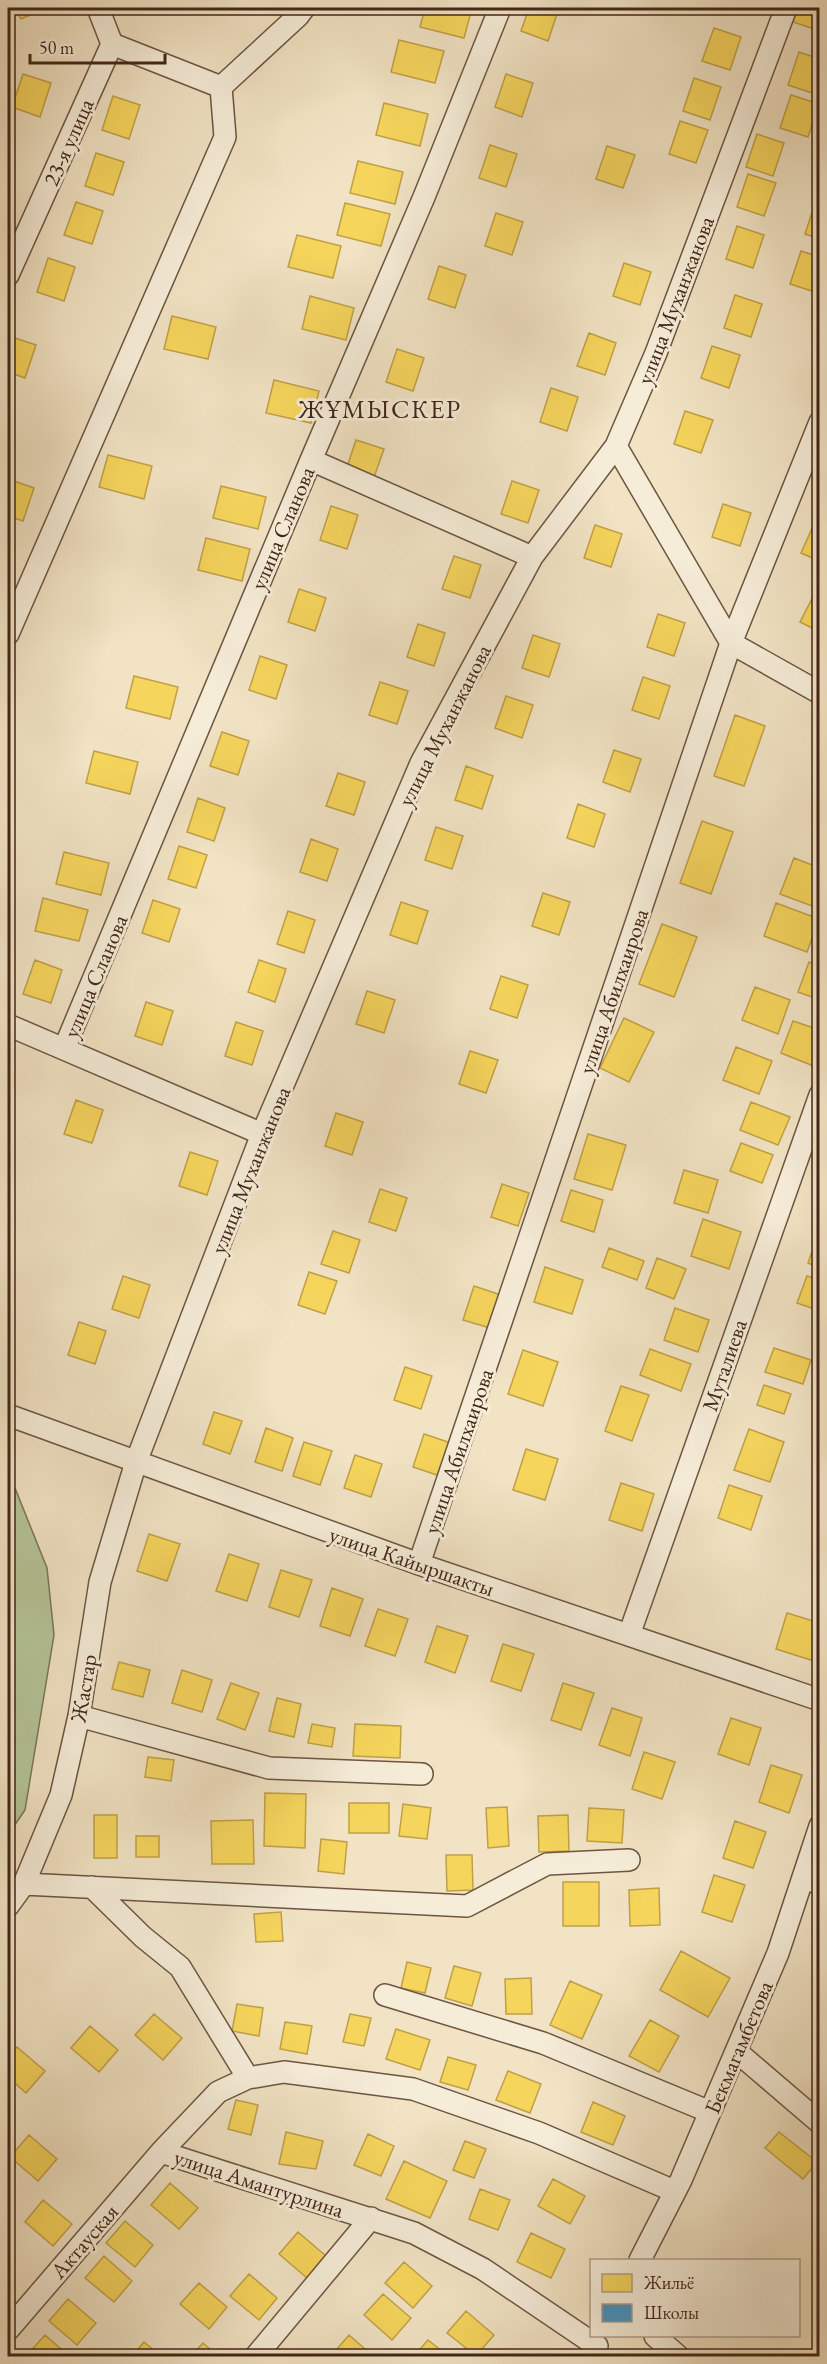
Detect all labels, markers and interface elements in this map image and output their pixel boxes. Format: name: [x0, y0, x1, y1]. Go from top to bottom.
scale bar: [30, 27, 165, 65]
text: 50 m: [39, 36, 74, 59]
street label: 23-я улица: [36, 94, 101, 190]
street label: улица Муханжанова: [630, 212, 721, 388]
district label: ЖҰМЫСКЕР: [297, 392, 462, 426]
street label: улица Сланова: [243, 462, 322, 594]
street label: улица Муханжанова: [391, 639, 498, 811]
street label: улица Абилхаирова: [572, 904, 655, 1078]
street label: улица Сланова: [56, 910, 135, 1042]
street label: улица Муханжанова: [204, 1082, 297, 1258]
street label: Муталиева: [695, 1315, 754, 1415]
street label: улица Абилхаирова: [417, 1364, 500, 1538]
street label: улица Кайыршакты: [326, 1520, 498, 1603]
street label: Жастар: [63, 1652, 104, 1725]
street label: Бекмагамбетова: [697, 1976, 780, 2118]
street label: улица Амантурлина: [170, 2142, 348, 2225]
street label: Актауская: [43, 2198, 125, 2285]
legend: [590, 2259, 800, 2337]
text: Жильё: [643, 2271, 694, 2294]
text: Школы: [644, 2301, 699, 2324]

